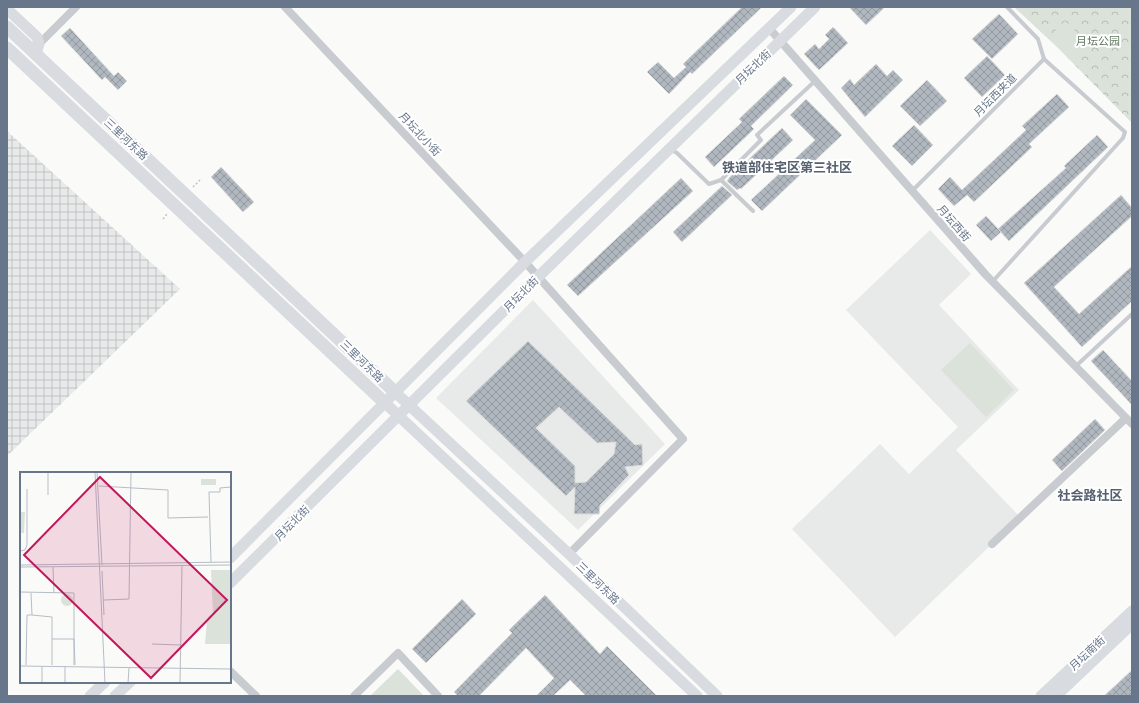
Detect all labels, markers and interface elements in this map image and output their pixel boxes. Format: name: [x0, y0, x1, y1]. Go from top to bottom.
park label: 月坛公园: [1076, 34, 1120, 48]
street label: 月坛北街: [732, 47, 774, 87]
street label: 月坛西夹道: [971, 71, 1019, 119]
street label: 月坛北小街: [396, 109, 444, 159]
street label: 三里河东路: [101, 115, 151, 163]
district label: 铁道部住宅区第三社区: [722, 159, 852, 175]
street label: 月坛西街: [934, 202, 974, 244]
street label: 月坛北街: [500, 273, 542, 315]
street label: 三里河东路: [337, 337, 387, 385]
inset map: [20, 472, 231, 683]
district label: 社会路社区: [1057, 487, 1123, 503]
street label: 月坛北街: [271, 502, 313, 544]
street label: 三里河东路: [573, 559, 623, 607]
street label: 月坛南街: [1066, 633, 1108, 673]

